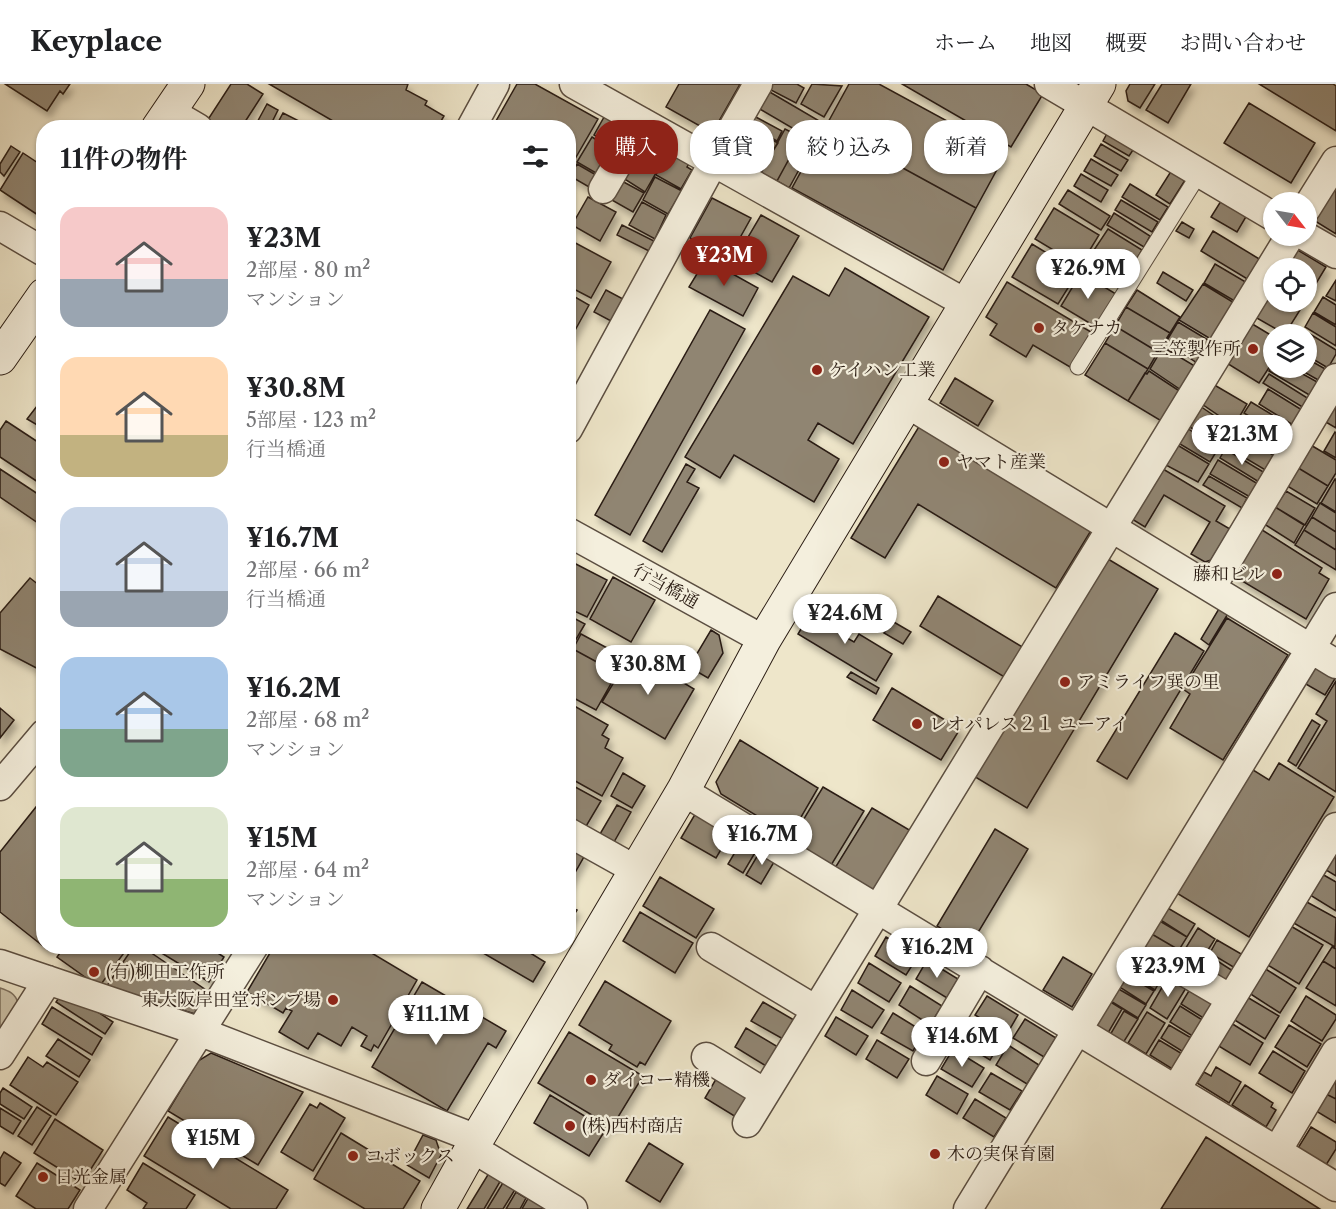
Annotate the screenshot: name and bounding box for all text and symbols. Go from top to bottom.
text: Keyplace [30,24,162,58]
text: ホーム [934,30,997,55]
text: 地図 [1030,30,1072,55]
text: 概要 [1105,30,1147,55]
text: お問い合わせ [1180,30,1306,55]
chip: 購入 [594,120,678,174]
chip: 賃貸 [690,120,774,174]
chip: 絞り込み [786,120,912,174]
chip: 新着 [924,120,1008,174]
icon: filters [519,140,552,173]
text: 11件の物件 [60,143,187,175]
north arrow [1263,192,1317,246]
map controls [1263,192,1317,378]
text: ¥23M [246,222,321,254]
icon: home [108,231,180,303]
pin: ¥23M [688,236,760,287]
text: ¥23M [695,243,753,267]
pin: ¥26.9M [1039,249,1137,300]
text: ¥26.9M [1050,256,1126,280]
text: 2部屋 · 80 m² [246,258,370,282]
button: locate [1263,258,1317,312]
text: マンション [246,287,345,311]
place label: タケナカ [1051,317,1122,339]
marker: タケナカ [1032,321,1046,335]
button: layers [1263,324,1317,378]
place label: 三笠製作所 [1151,338,1241,360]
marker: 三笠製作所 [1246,342,1260,356]
place label: ケイハン工業 [829,359,935,381]
marker: ケイハン工業 [810,363,824,377]
text: ¥30.8M [246,372,346,404]
icon: home [108,381,180,453]
text: 5部屋 · 123 m² [246,408,376,432]
pin: ¥21.3M [1193,415,1291,466]
text: ¥21.3M [1206,422,1278,446]
text: 行当橋通 [246,437,326,461]
place label: ヤマト産業 [956,451,1046,473]
marker: ヤマト産業 [937,455,951,469]
text: ¥16.7M [246,522,339,554]
icon: home [108,531,180,603]
text: 2部屋 · 66 m² [246,558,369,582]
street label: 行当橋通 [629,559,703,613]
place label: 藤和ビル [1193,563,1265,585]
marker: 藤和ビル [1270,567,1284,581]
text: 行当橋通 [246,587,326,611]
pin: ¥24.6M [796,594,894,645]
text: ¥24.6M [807,601,883,625]
pin: ¥30.8M [599,645,697,696]
text: ¥30.8M [610,652,686,676]
place label: アミライフ巽の里 [1077,671,1220,693]
text: ¥16.2M [246,672,341,704]
marker: アミライフ巽の里 [1058,675,1072,689]
icon: home [108,681,180,753]
text: 2部屋 · 68 m² [246,708,369,732]
place label: レオパレス２１ ユーアイ [929,713,1128,735]
marker: レオパレス２１ ユーアイ [910,717,924,731]
text: マンション [246,737,345,761]
pin: ¥16.7M [713,815,811,866]
text: ¥15M [246,822,317,854]
text: ¥16.7M [726,822,798,846]
icon: home [108,831,180,903]
text: 2部屋 · 64 m² [246,858,369,882]
text: マンション [246,887,345,911]
pin: ¥16.2M [888,928,986,979]
text: ¥16.2M [900,935,974,959]
pin: ¥23.9M [1119,947,1217,998]
text: ¥23.9M [1130,954,1206,978]
place label: (有)柳田工作所 [106,961,225,983]
marker: (有)柳田工作所 [87,965,101,979]
place label: 東大阪岸田堂ポンプ場 [141,989,321,1011]
marker: 東大阪岸田堂ポンプ場 [326,993,340,1007]
pin: ¥11.1M [387,995,485,1046]
text: ¥11.1M [402,1002,470,1026]
pin: ¥14.6M [913,1017,1011,1068]
text: ¥14.6M [925,1024,999,1048]
place label: ダイコー精機 [603,1069,710,1091]
marker: ダイコー精機 [584,1073,598,1087]
place label: (株)西村商店 [582,1115,683,1137]
pin: ¥15M [177,1119,249,1170]
marker: (株)西村商店 [563,1119,577,1133]
text: ¥15M [186,1126,240,1150]
place label: 木の実保育園 [947,1143,1055,1165]
place label: コボックス [365,1145,455,1167]
marker: 木の実保育園 [928,1147,942,1161]
marker: コボックス [346,1149,360,1163]
place label: 日光金属 [55,1166,127,1188]
marker: 日光金属 [36,1170,50,1184]

